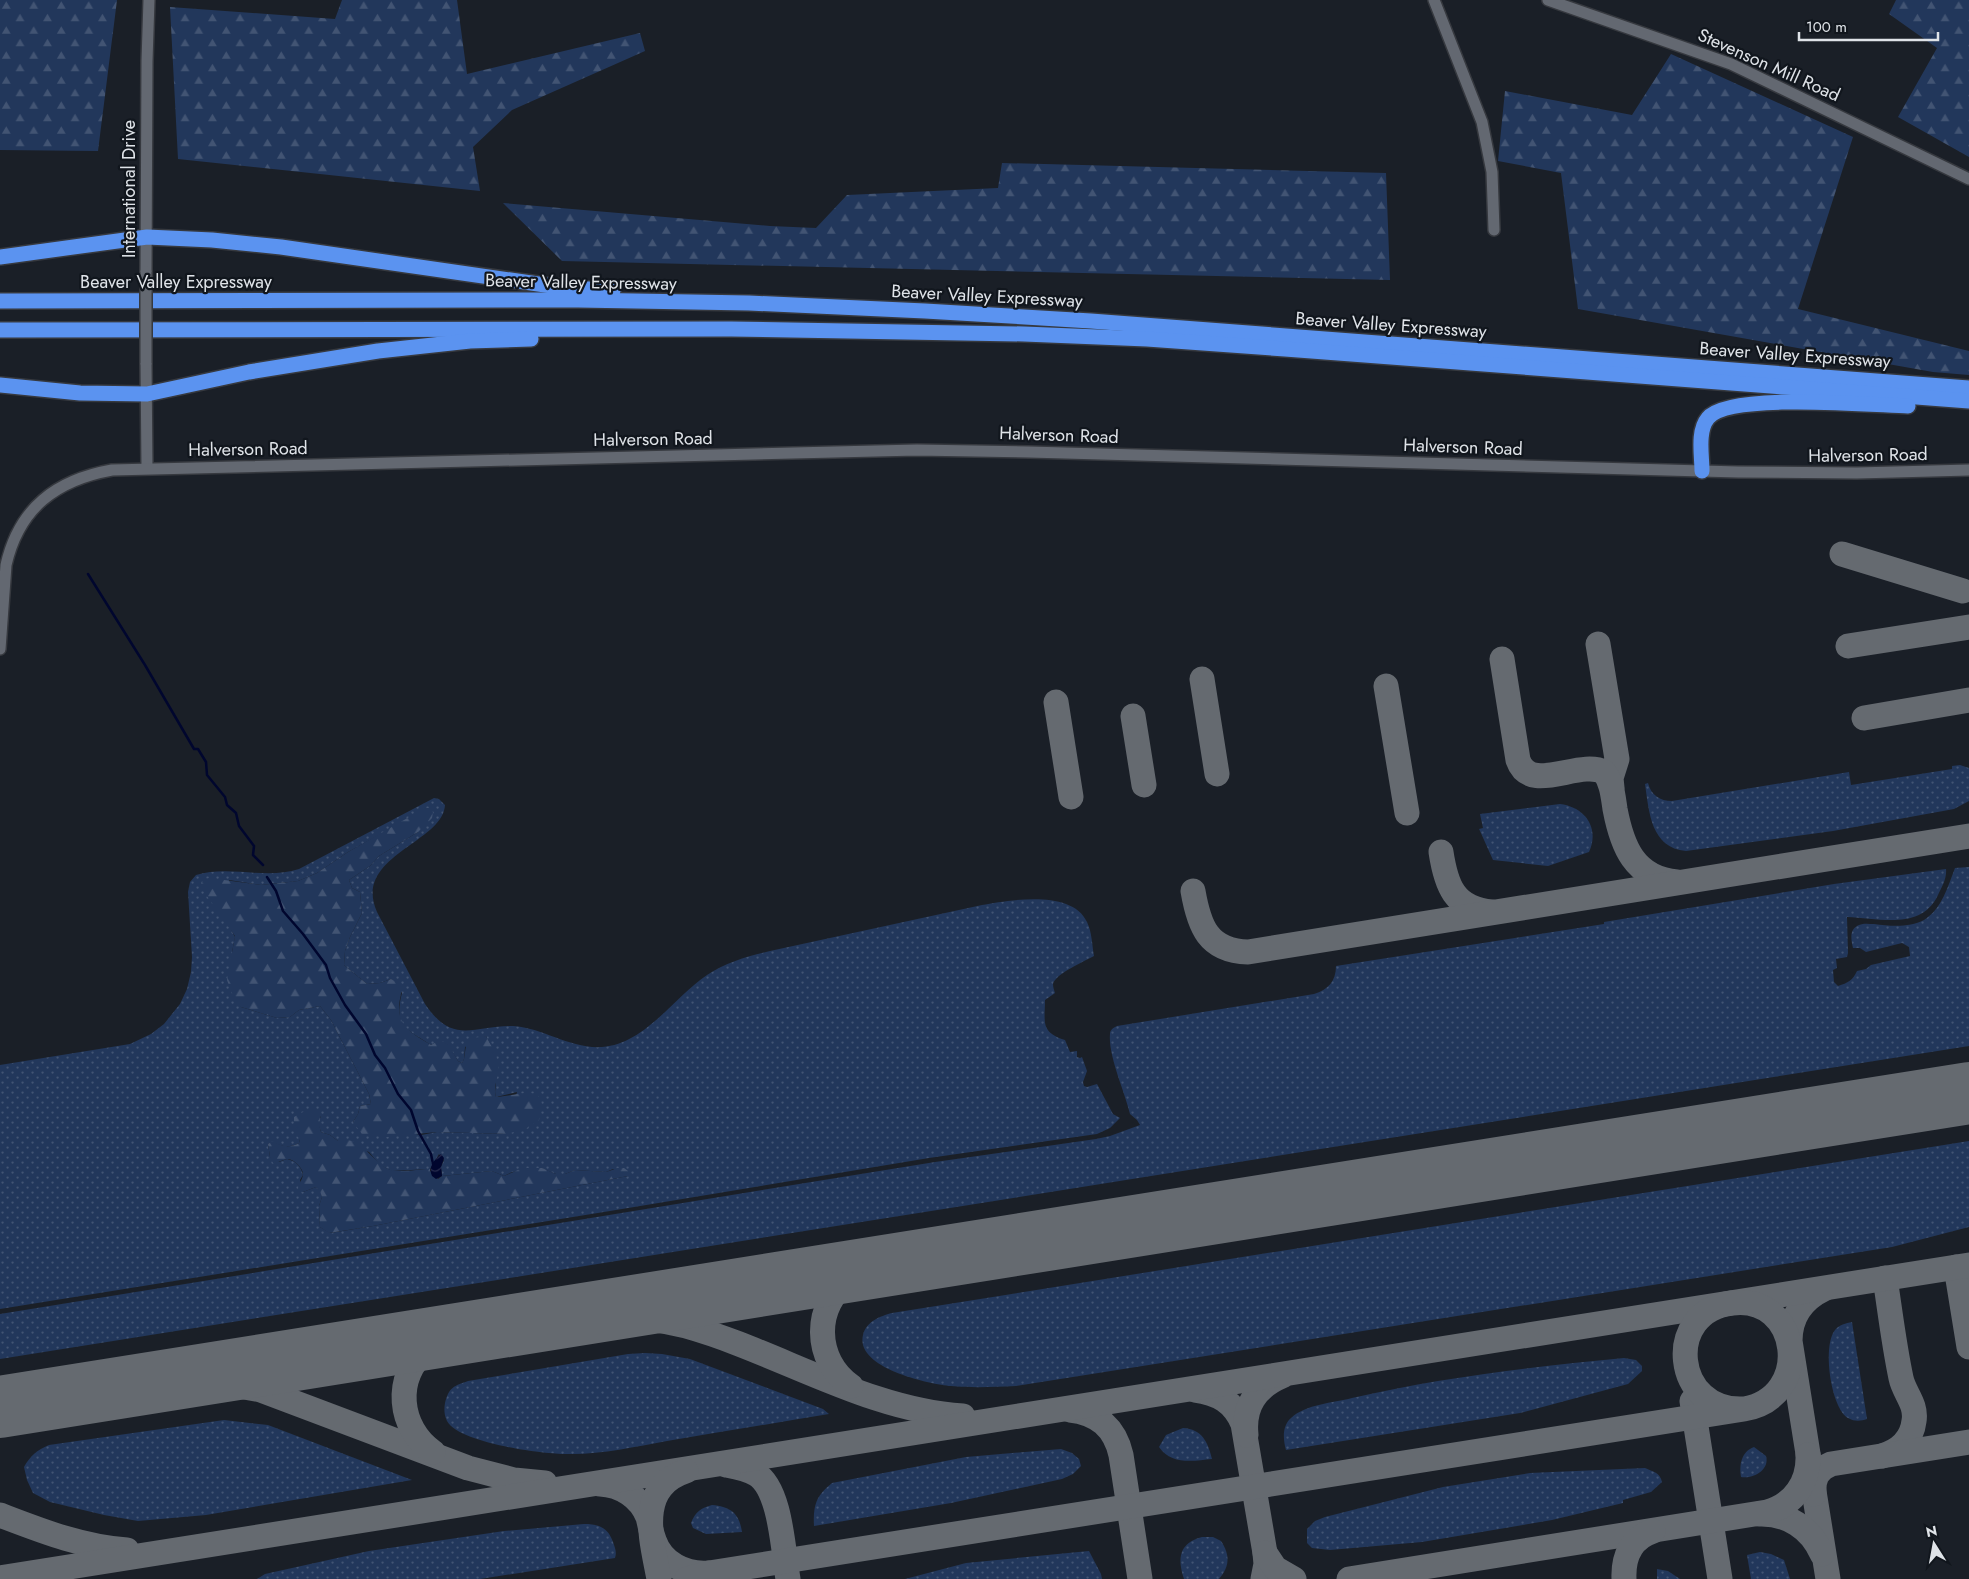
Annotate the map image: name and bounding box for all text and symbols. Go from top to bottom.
scale bar [1799,10,1938,42]
text: 100 m [1806,16,1847,38]
street label: Stevenson Mill Road [1694,22,1844,108]
street label: International Drive [116,120,142,258]
street label: Beaver Valley Expressway [485,267,677,297]
street label: Beaver Valley Expressway [80,269,272,295]
street label: Beaver Valley Expressway [891,278,1083,314]
street label: Beaver Valley Expressway [1294,305,1488,345]
street label: Beaver Valley Expressway [1698,335,1892,375]
street label: Halverson Road [999,420,1119,450]
street label: Halverson Road [593,425,713,453]
street label: Halverson Road [1403,432,1523,462]
street label: Halverson Road [188,435,308,463]
street label: Halverson Road [1808,441,1928,469]
north arrow [1909,1519,1959,1569]
text: N [1924,1520,1939,1542]

